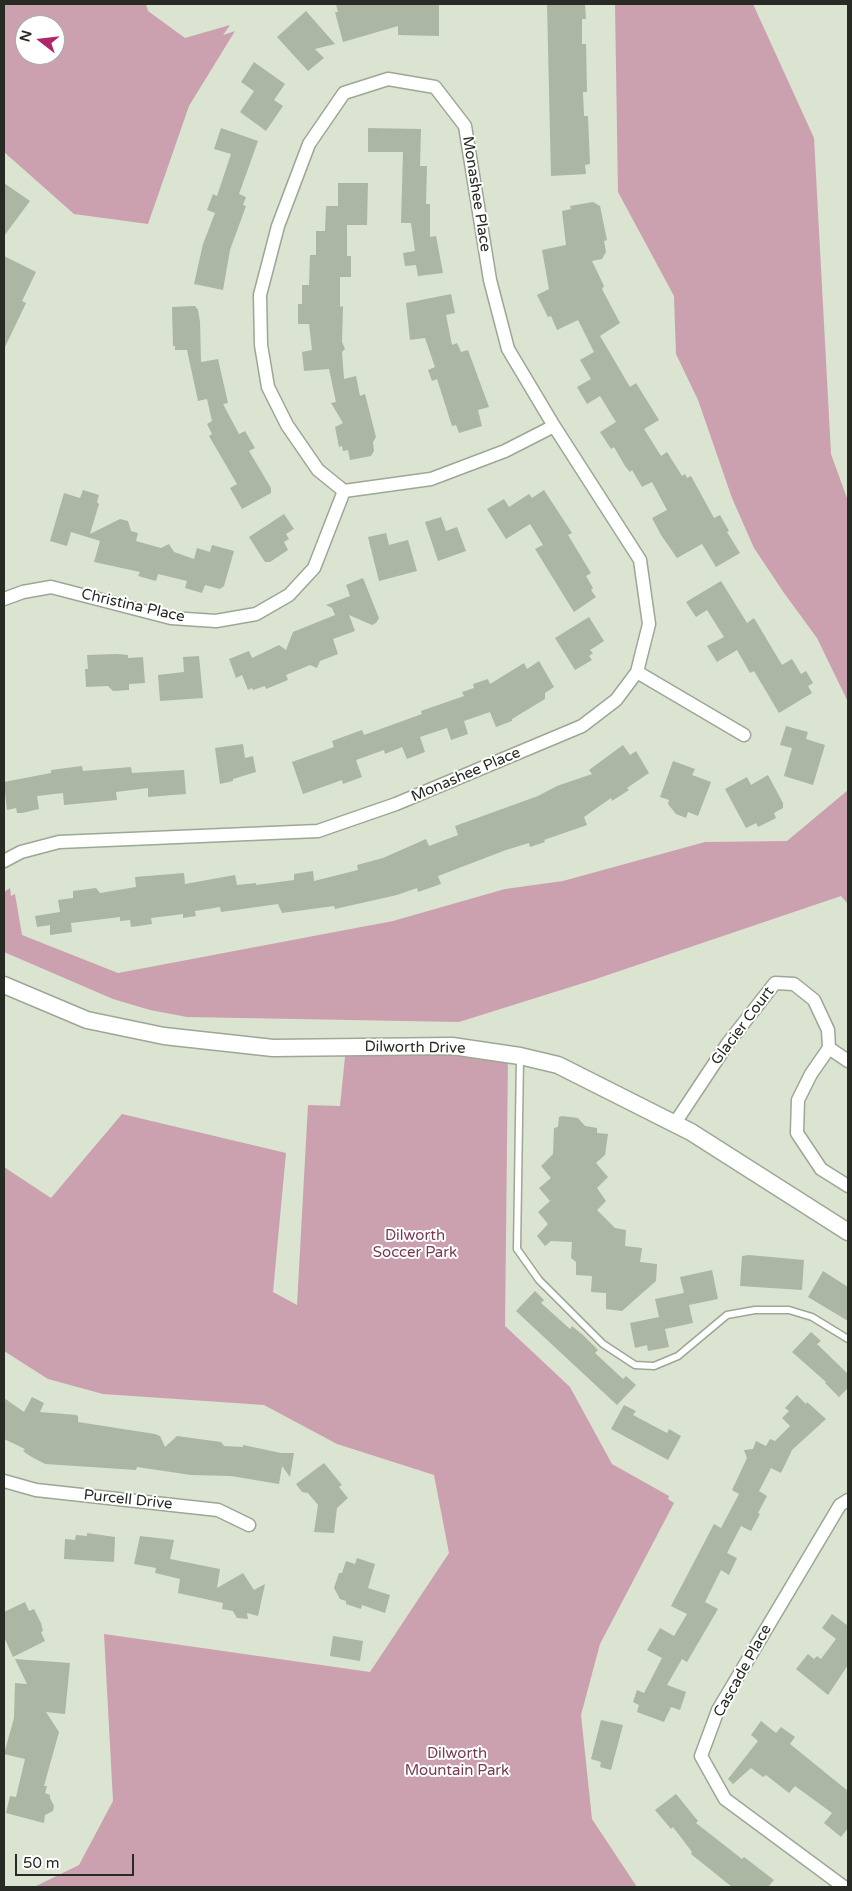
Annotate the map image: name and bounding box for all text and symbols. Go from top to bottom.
north arrow [15,15,65,65]
text: N [16,28,36,44]
street label: Monashee Place [458,135,494,253]
street label: Christina Place [79,585,187,627]
street label: Monashee Place [409,744,523,806]
street label: Glacier Court [708,983,778,1069]
street label: Dilworth Drive [364,1038,466,1058]
park label: Dilworth Soccer Park [373,1227,457,1262]
street label: Purcell Drive [83,1486,173,1514]
street label: Cascade Place [710,1622,776,1720]
park label: Dilworth Mountain Park [405,1745,509,1780]
scale bar [18,1844,136,1876]
text: 50 m [23,1854,60,1872]

